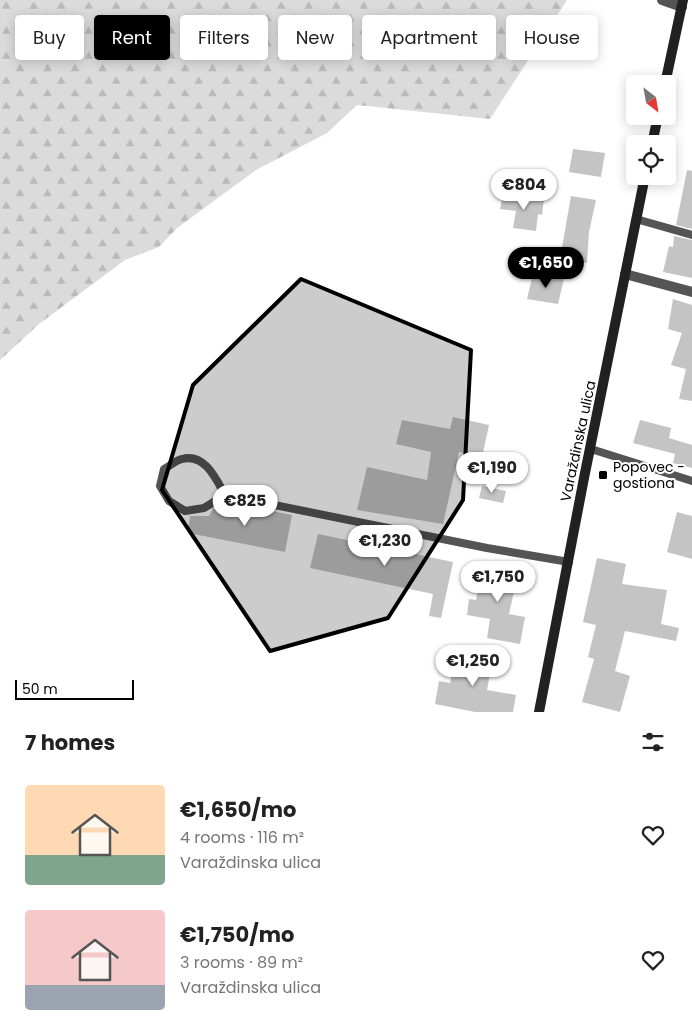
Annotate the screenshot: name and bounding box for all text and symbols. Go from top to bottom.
chip: Buy [15,15,84,60]
chip: Rent [94,15,170,60]
chip: Filters [180,15,268,60]
chip: New [278,15,352,60]
chip: Apartment [362,15,496,60]
chip: House [506,15,598,60]
north arrow [626,75,676,125]
map controls [626,75,676,185]
button: locate [626,135,676,185]
pin: €804 [494,168,554,211]
text: €804 [502,173,546,196]
pin: €1,650 [505,246,587,289]
text: €1,650 [519,251,573,274]
street label: Varaždinska ulica [555,379,601,503]
pin: €1,190 [451,452,533,494]
text: €1,190 [467,456,517,479]
place label: Popovec - gostiona [613,457,685,493]
marker: Popovec - gostiona [597,469,609,481]
pin: €825 [215,484,275,527]
text: €825 [224,489,266,512]
pin: €1,230 [344,524,426,567]
text: €1,230 [359,529,411,552]
pin: €1,750 [457,560,539,603]
text: €1,750 [472,565,524,588]
pin: €1,250 [432,644,514,687]
text: €1,250 [446,649,500,672]
scale bar [15,677,134,700]
text: 50 m [22,679,58,699]
text: 7 homes [25,728,115,757]
icon: filters [639,728,667,756]
text: €1,650/mo [180,795,297,824]
icon: home [65,805,125,865]
icon: heart [639,821,667,849]
text: 4 rooms · 116 m² [180,826,304,849]
text: Varaždinska ulica [180,851,321,874]
text: €1,750/mo [180,920,294,949]
icon: home [65,930,125,990]
icon: heart [639,946,667,974]
text: 3 rooms · 89 m² [180,951,303,974]
text: Varaždinska ulica [180,976,321,999]

